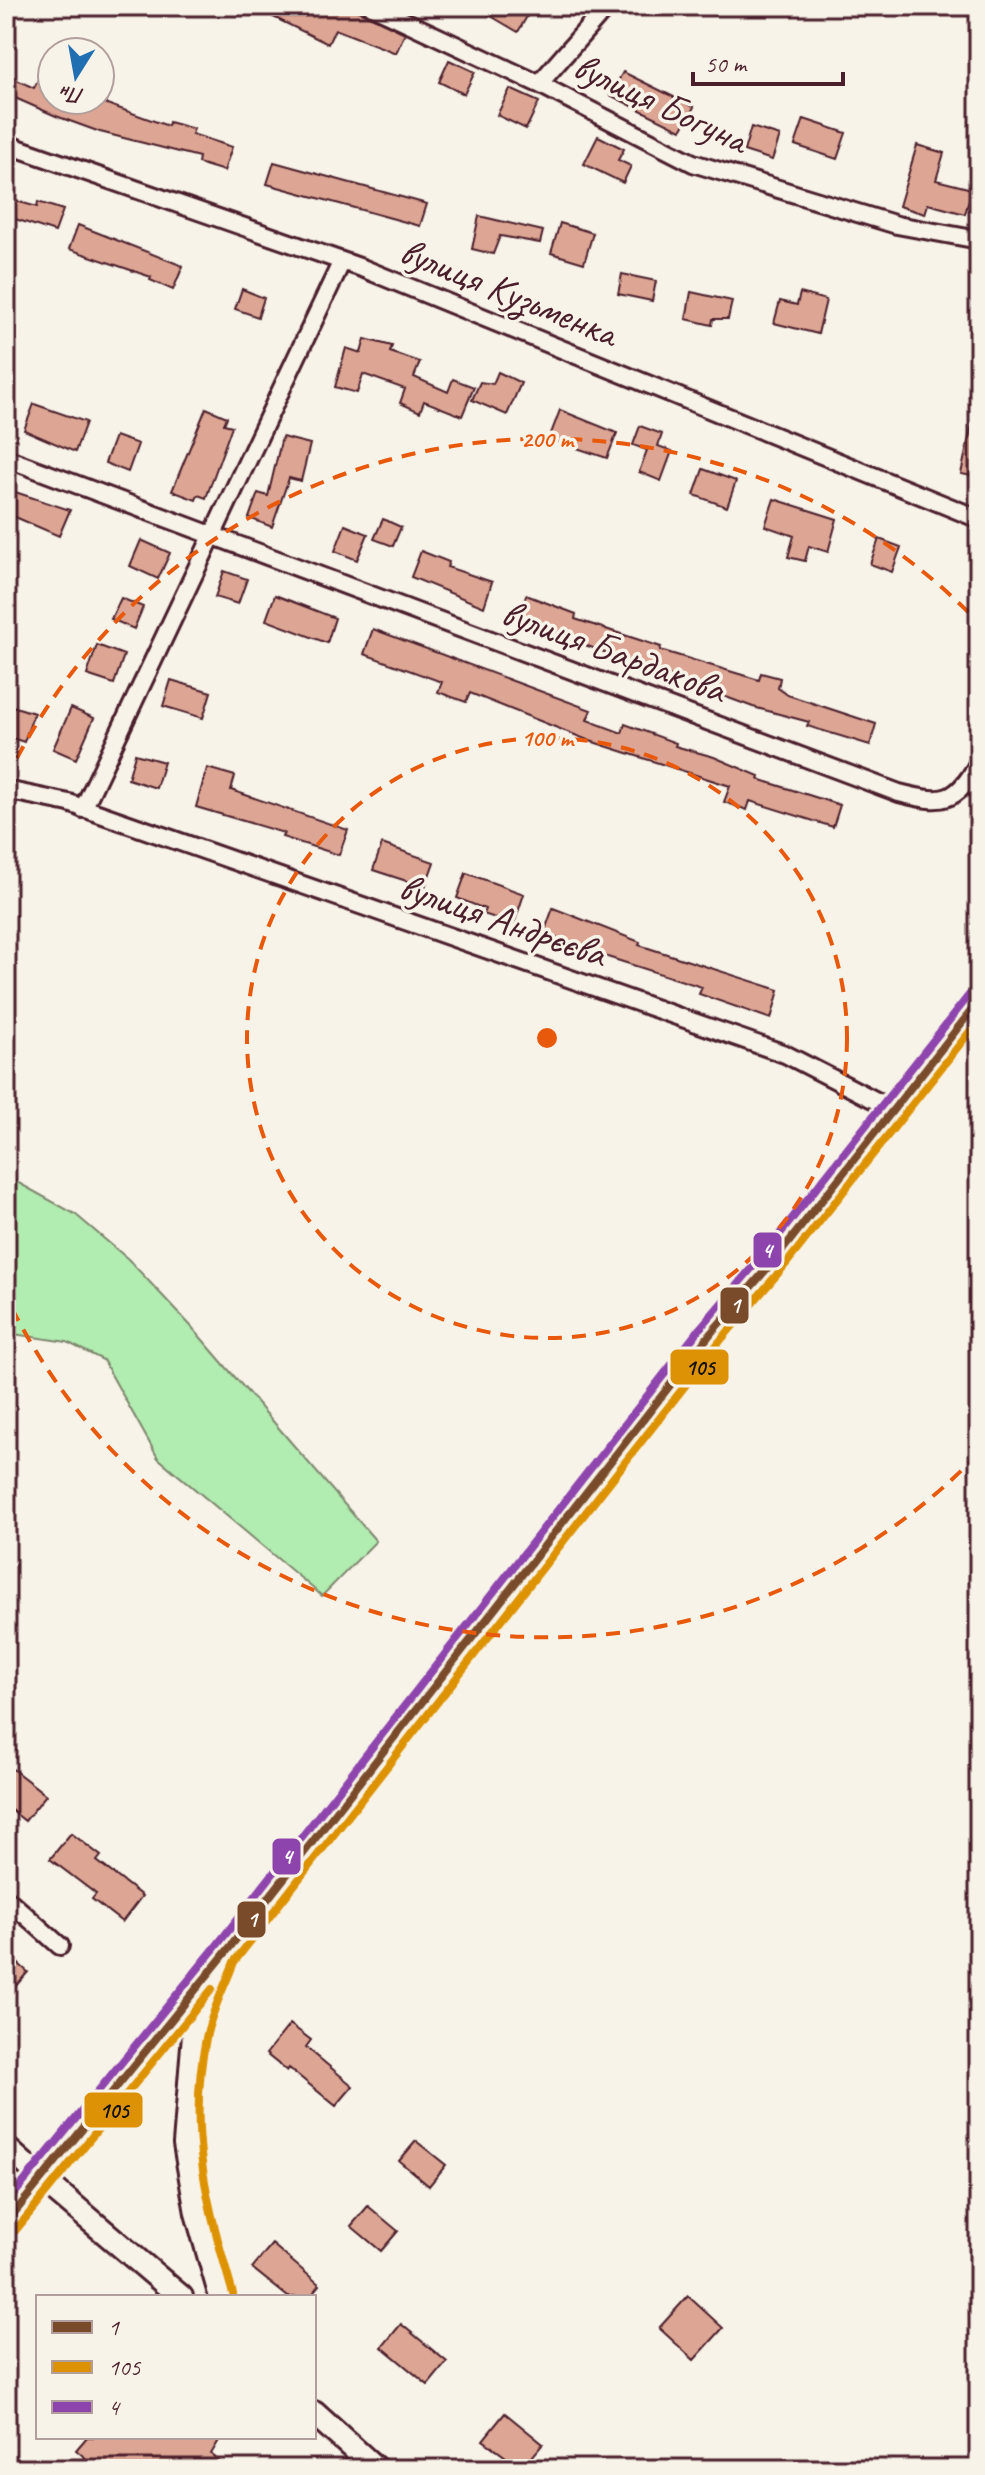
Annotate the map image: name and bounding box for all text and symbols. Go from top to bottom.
north arrow [36,36,116,116]
scale bar [693,36,843,86]
street label: вулиця Богуна [566,41,759,166]
text: 50 m [705,49,748,79]
text: Пн [57,78,86,111]
street label: вулиця Кузьменка [393,226,628,359]
text: 200 m [521,424,575,454]
street label: вулиця Бардакова [495,587,735,715]
text: 100 m [521,723,575,753]
street label: вулиця Андрєєва [393,861,615,979]
centre of rings [533,1024,561,1052]
line badge: 4 [752,1231,783,1269]
text: 4 [762,1237,775,1265]
line badge: 1 [719,1286,750,1325]
text: 1 [730,1292,742,1320]
line badge: 105 [669,1348,730,1386]
text: 105 [685,1354,717,1382]
line badge: 4 [271,1837,302,1876]
text: 4 [282,1843,295,1871]
line badge: 1 [236,1900,267,1939]
text: 1 [247,1906,259,1934]
line badge: 105 [83,2091,144,2129]
text: 105 [99,2097,131,2125]
legend [36,2295,316,2439]
text: 1 [108,2312,120,2342]
text: 105 [108,2352,142,2382]
text: 4 [108,2392,121,2422]

